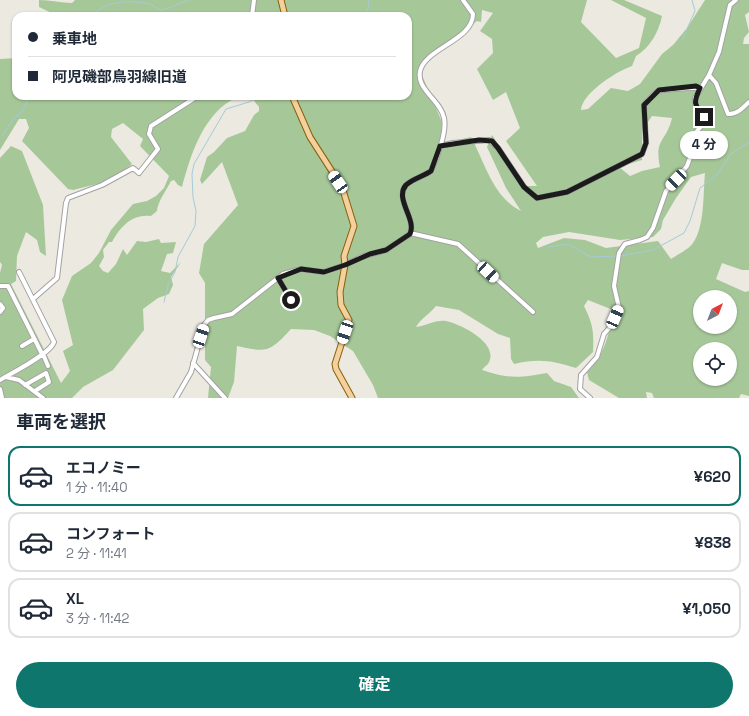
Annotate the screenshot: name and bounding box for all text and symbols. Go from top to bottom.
text: 乗車地 [52,29,97,48]
text: 阿児磯部鳥羽線旧道 [52,67,187,86]
route end [695,108,713,126]
callout: 4 分 [680,131,728,159]
text: 4 分 [692,136,716,153]
car [663,167,689,193]
car [326,169,350,195]
car [475,259,501,285]
north arrow [693,290,737,334]
map controls [693,290,737,386]
route start [282,291,300,309]
car [605,304,625,330]
car [336,319,354,345]
car [192,323,210,349]
button: locate [693,342,737,386]
text: 車両を選択 [16,410,106,433]
icon: car [18,458,54,494]
text: エコノミー [66,458,141,477]
text: ¥620 [694,467,731,486]
text: 1 分 · 11:40 [66,479,128,496]
icon: car [18,524,54,560]
text: コンフォート [66,524,156,543]
text: ¥838 [695,533,731,552]
text: 2 分 · 11:41 [66,545,127,562]
text: XL [66,589,84,608]
icon: car [18,590,54,626]
text: ¥1,050 [682,599,731,618]
text: 3 分 · 11:42 [66,610,129,627]
button: 確定 [16,662,733,708]

